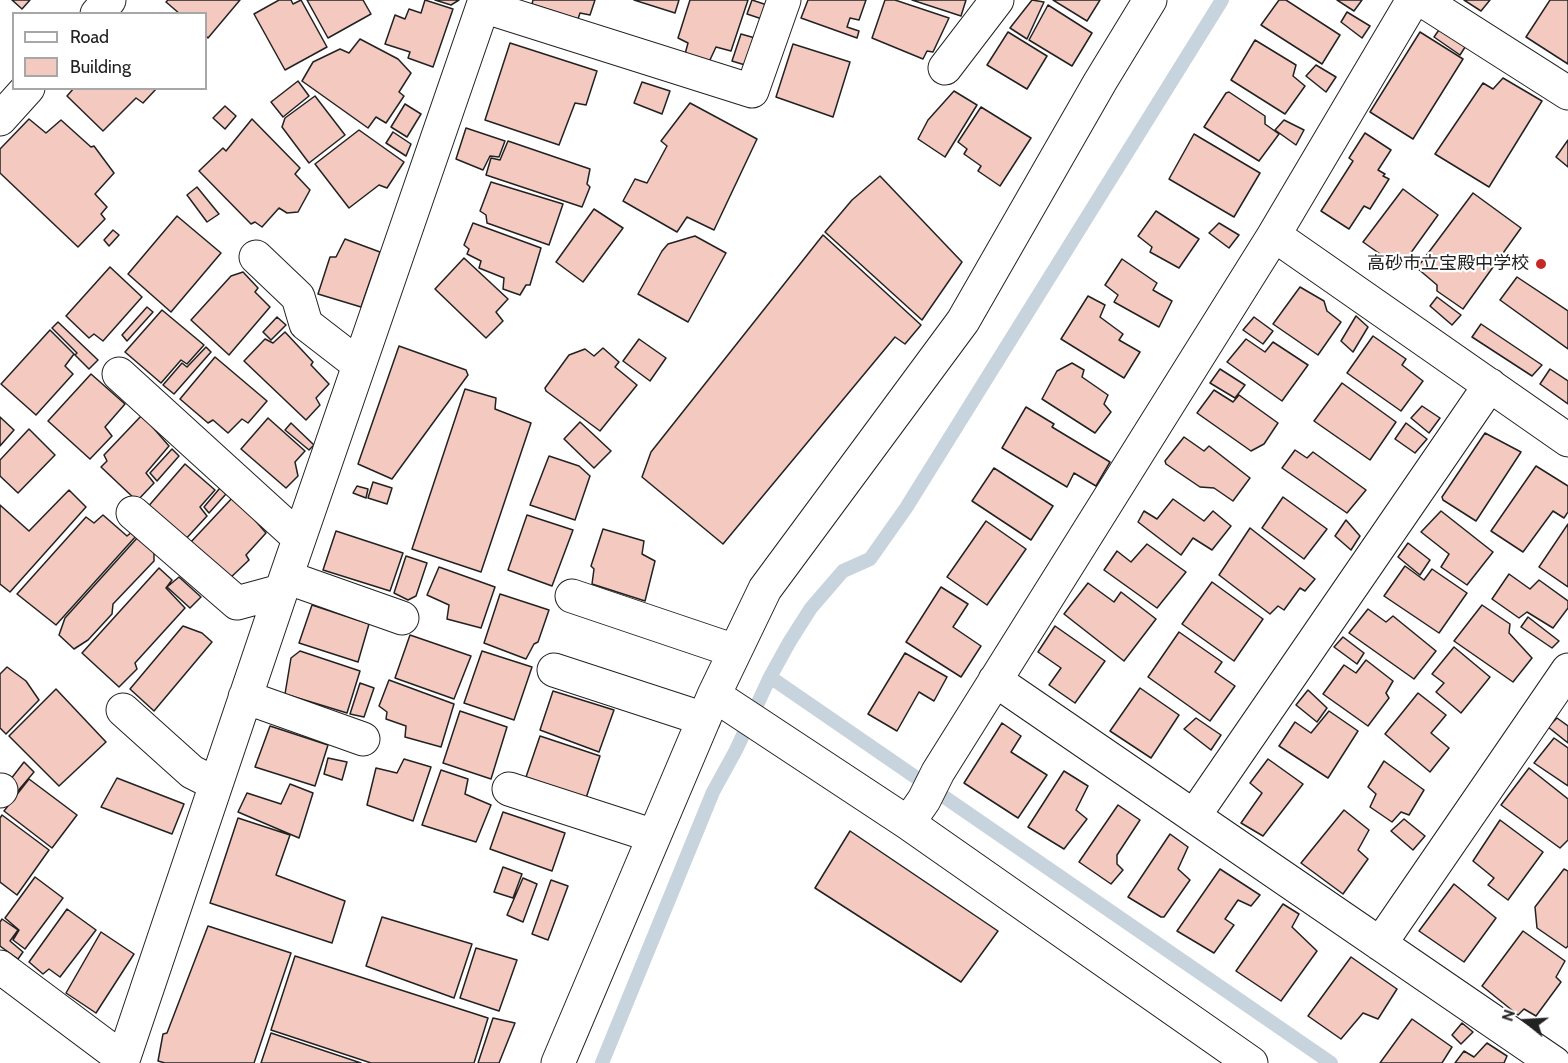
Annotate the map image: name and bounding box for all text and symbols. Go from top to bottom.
legend [12,12,207,90]
text: Road [70,26,109,48]
text: Building [70,56,131,78]
place label: 高砂市立宝殿中学校 [1367,253,1529,275]
marker: 高砂市立宝殿中学校 [1534,257,1548,271]
north arrow [1496,991,1556,1051]
text: N [1498,1007,1519,1024]

